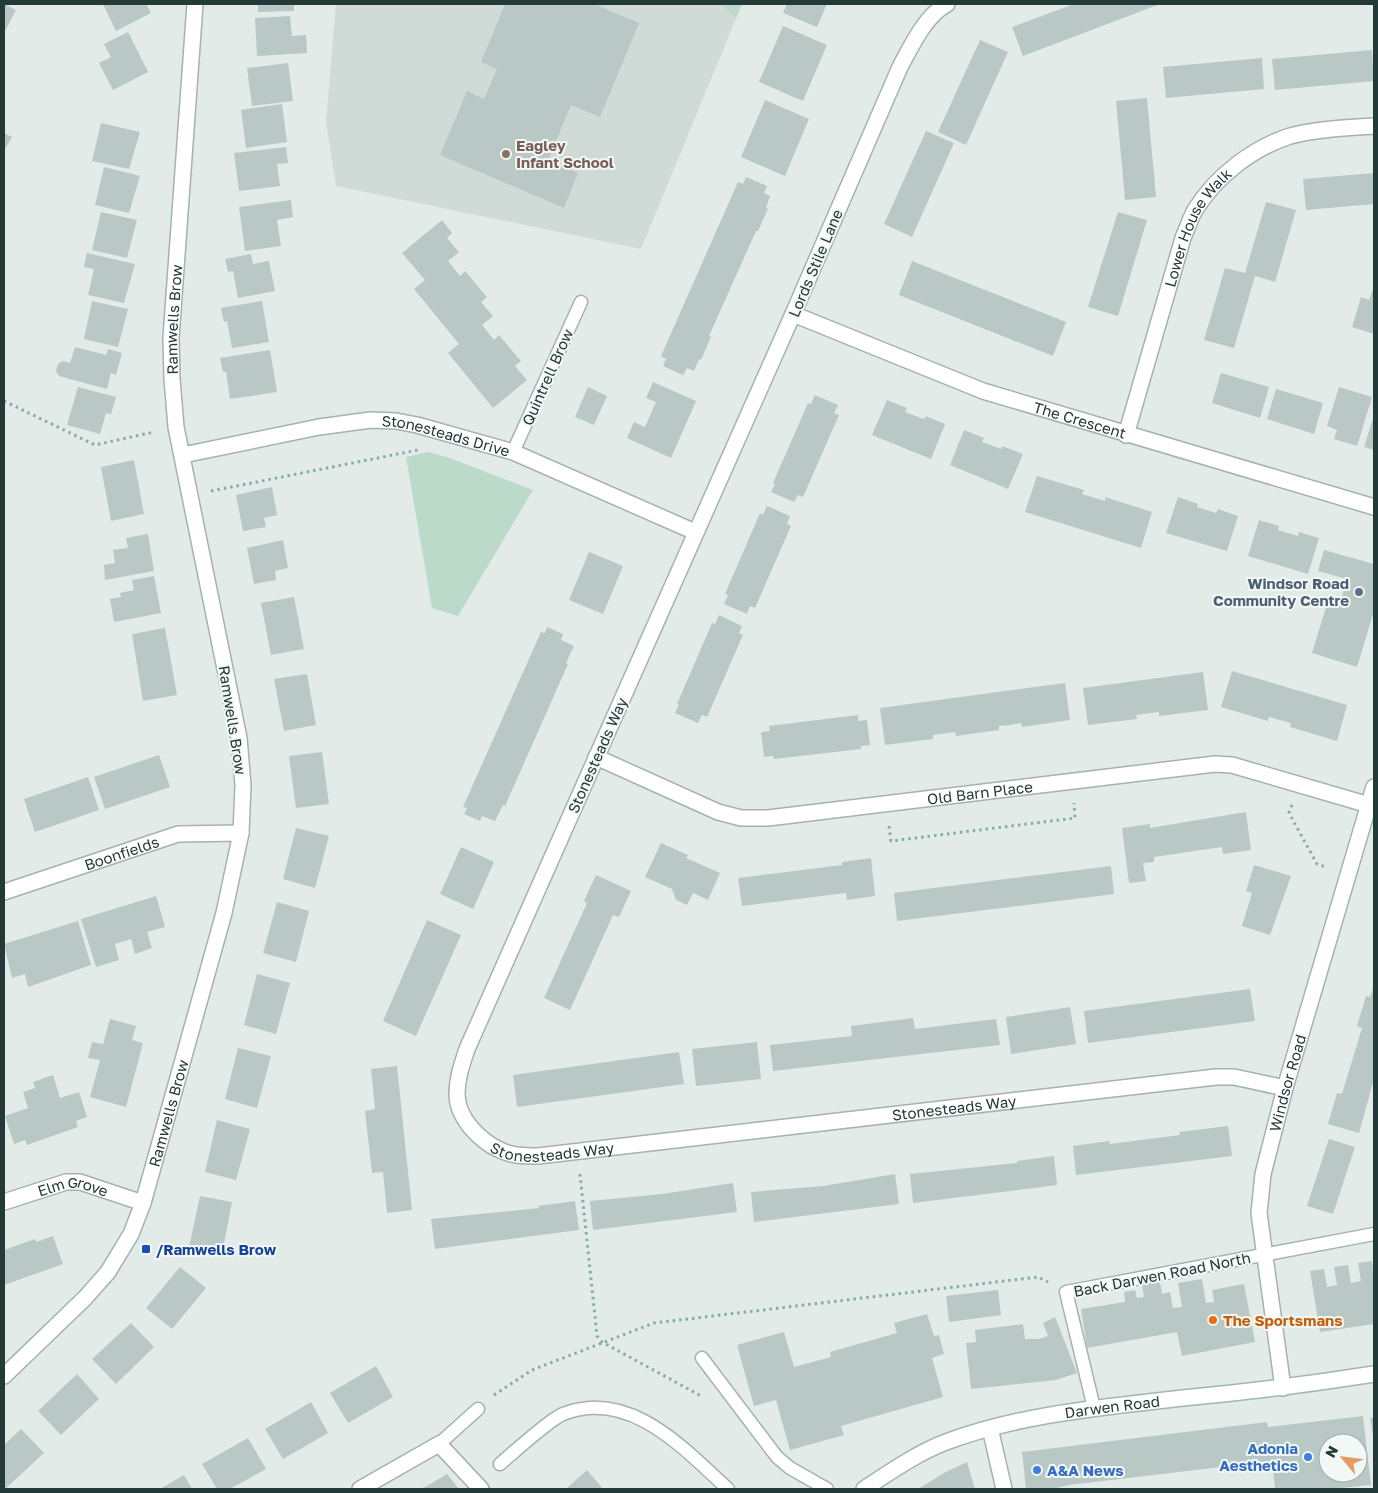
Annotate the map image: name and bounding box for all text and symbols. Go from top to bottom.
place label: Eagley Infant School [516,136,614,171]
marker: Eagley Infant School [500,148,512,160]
street label: Lower House Walk [1160,164,1235,289]
street label: Lords Stile Lane [784,206,846,320]
street label: Ramwells Brow [162,264,185,375]
street label: Quintrell Brow [518,326,576,428]
street label: The Crescent [1031,398,1128,442]
street label: Stonesteads Drive [382,411,512,460]
place label: Windsor Road Community Centre [1213,574,1349,609]
marker: Windsor Road Community Centre [1353,586,1365,598]
street label: Ramwells Brow [215,664,251,776]
street label: Stonesteads Way [563,694,631,816]
street label: Old Barn Place [926,777,1034,808]
street label: Boonfields [82,832,161,874]
street label: Windsor Road [1265,1032,1309,1134]
street label: Ramwells Brow [145,1058,192,1169]
street label: Stonesteads Way [891,1091,1018,1124]
street label: Stonesteads Way [487,1138,615,1165]
street label: Elm Grove [35,1173,111,1200]
place label: /Ramwells Brow [156,1240,277,1258]
marker: /Ramwells Brow [140,1243,152,1255]
street label: Back Darwen Road North [1072,1248,1252,1300]
place label: The Sportsmans [1223,1311,1343,1329]
marker: The Sportsmans [1207,1314,1219,1326]
street label: Darwen Road [1063,1392,1161,1421]
north arrow [1318,1433,1368,1483]
place label: Adonia Aesthetics [1219,1439,1298,1474]
text: N [1321,1443,1341,1460]
marker: Adonia Aesthetics [1302,1451,1314,1463]
place label: A&A News [1047,1461,1124,1479]
marker: A&A News [1031,1464,1043,1476]

